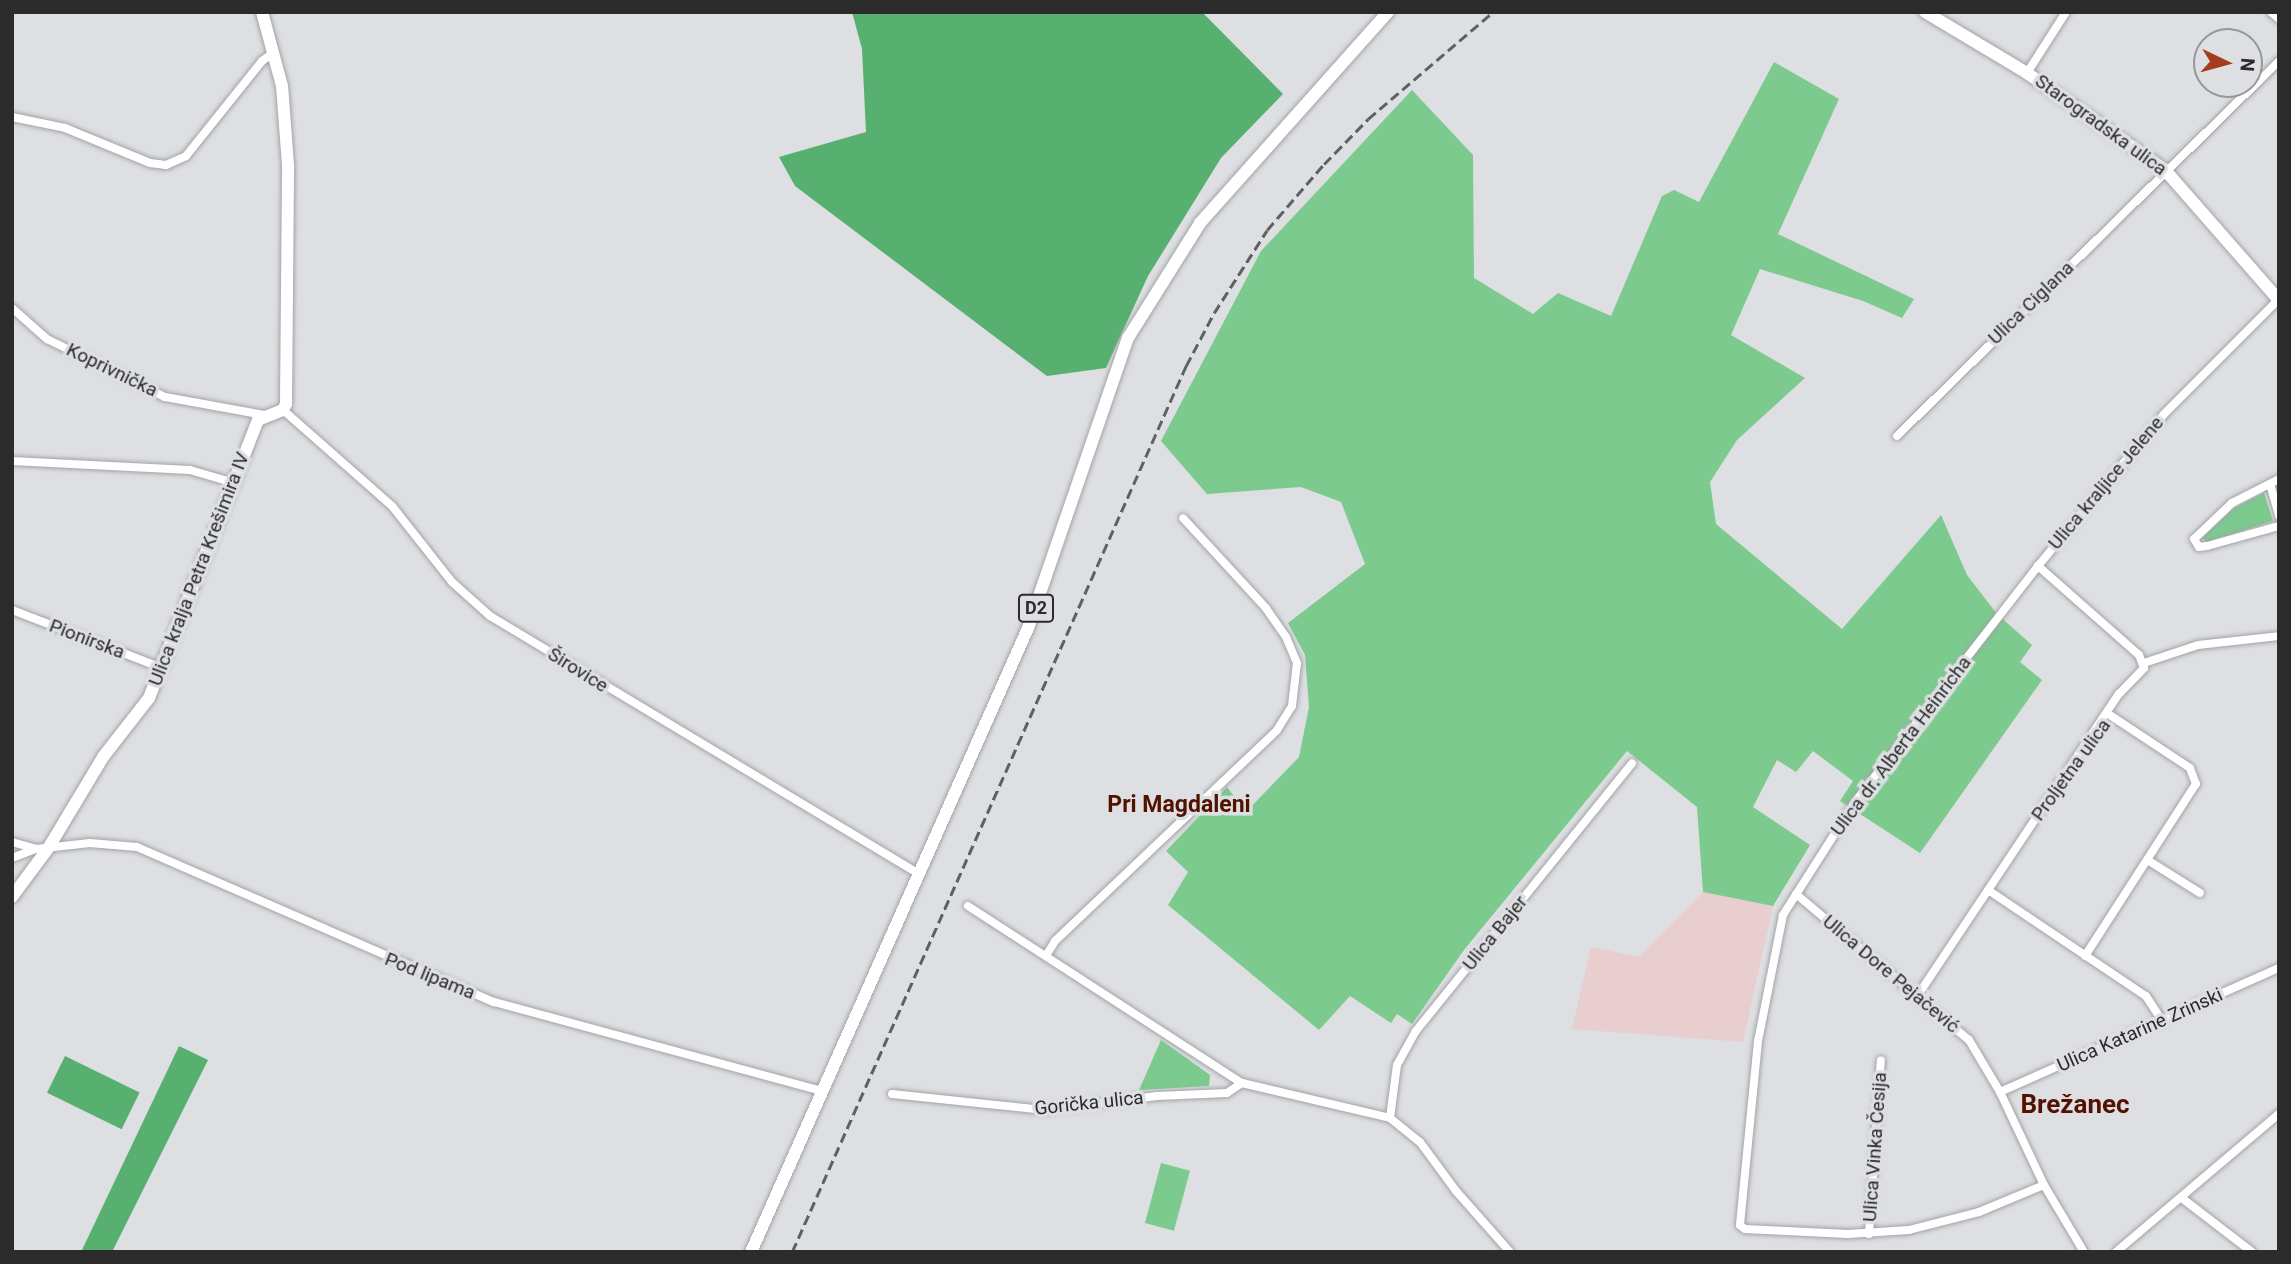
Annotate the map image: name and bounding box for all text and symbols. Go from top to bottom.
north arrow [2193,28,2263,98]
text: N [2235,57,2259,72]
street label: Starogradska ulica [2031,70,2171,180]
street label: Ulica Ciglana [1984,257,2078,349]
street label: Koprivnička [63,338,161,402]
street label: Ulica kraljice Jelene [2044,412,2168,554]
street label: Ulica kralja Petra Krešimira IV [144,449,254,689]
road number: D2 [1017,594,1055,622]
street label: Pionirska [46,614,128,664]
street label: Širovice [544,643,612,697]
street label: Ulica dr. Alberta Heinricha [1826,652,1976,840]
street label: Proljetna ulica [2026,715,2116,825]
district label: Pri Magdaleni [1107,791,1251,819]
street label: Ulica Bajer [1458,891,1532,975]
street label: Ulica Dore Pejačević [1818,910,1964,1038]
street label: Pod lipama [382,948,478,1004]
street label: Ulica Katarine Zrinski [2054,983,2226,1077]
street label: Ulica Vinka Česija [1858,1071,1892,1223]
street label: Gorička ulica [1033,1086,1145,1120]
district label: Brežanec [2020,1089,2130,1121]

